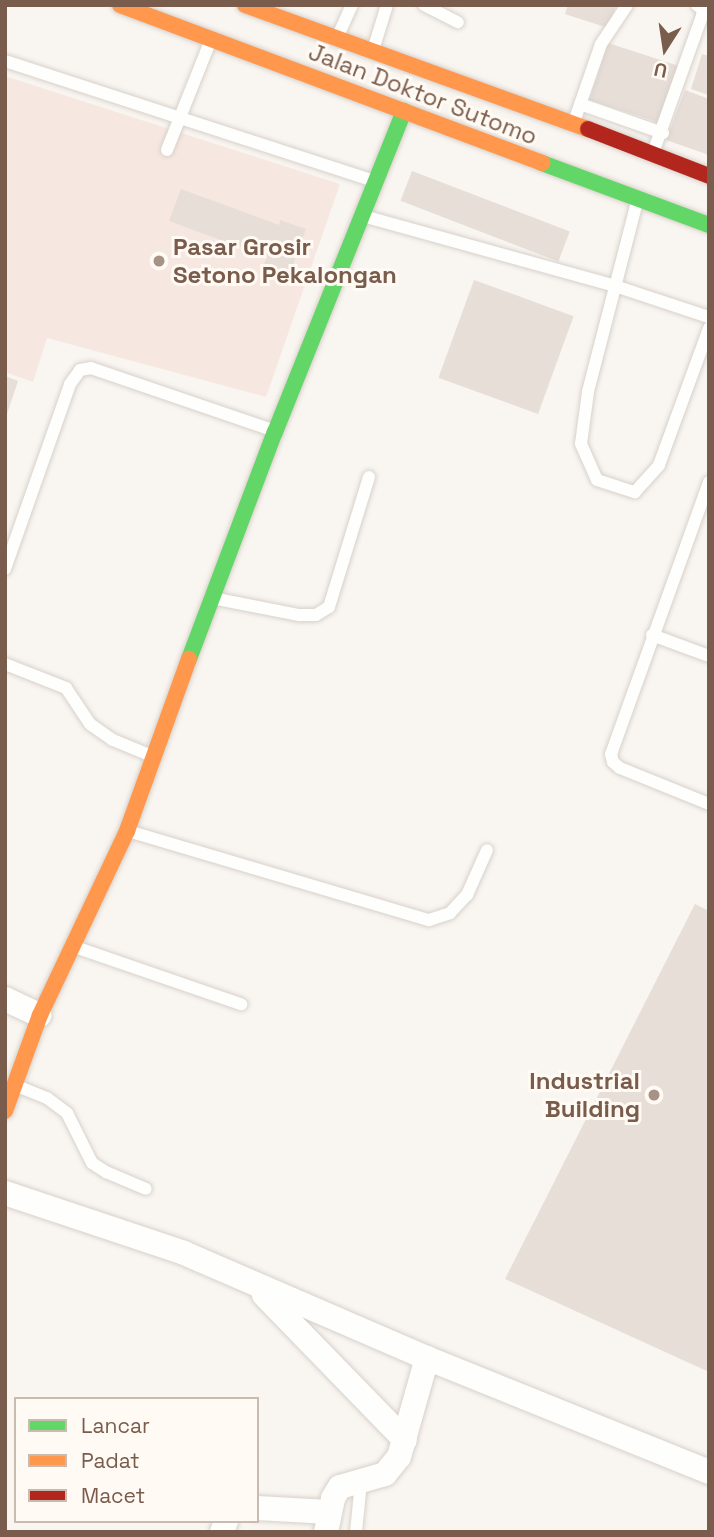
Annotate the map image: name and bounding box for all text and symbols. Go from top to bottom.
north arrow [630,14,700,84]
street label: Jalan Doktor Sutomo [305,37,541,151]
text: U [652,56,669,84]
place label: Pasar Grosir Setono Pekalongan [173,233,397,289]
marker: Pasar Grosir Setono Pekalongan [151,253,167,269]
place label: Industrial Building [529,1067,640,1123]
marker: Industrial Building [646,1087,662,1103]
legend [14,1397,259,1523]
text: Lancar [81,1412,150,1439]
text: Padat [81,1447,140,1474]
text: Macet [81,1482,145,1509]

